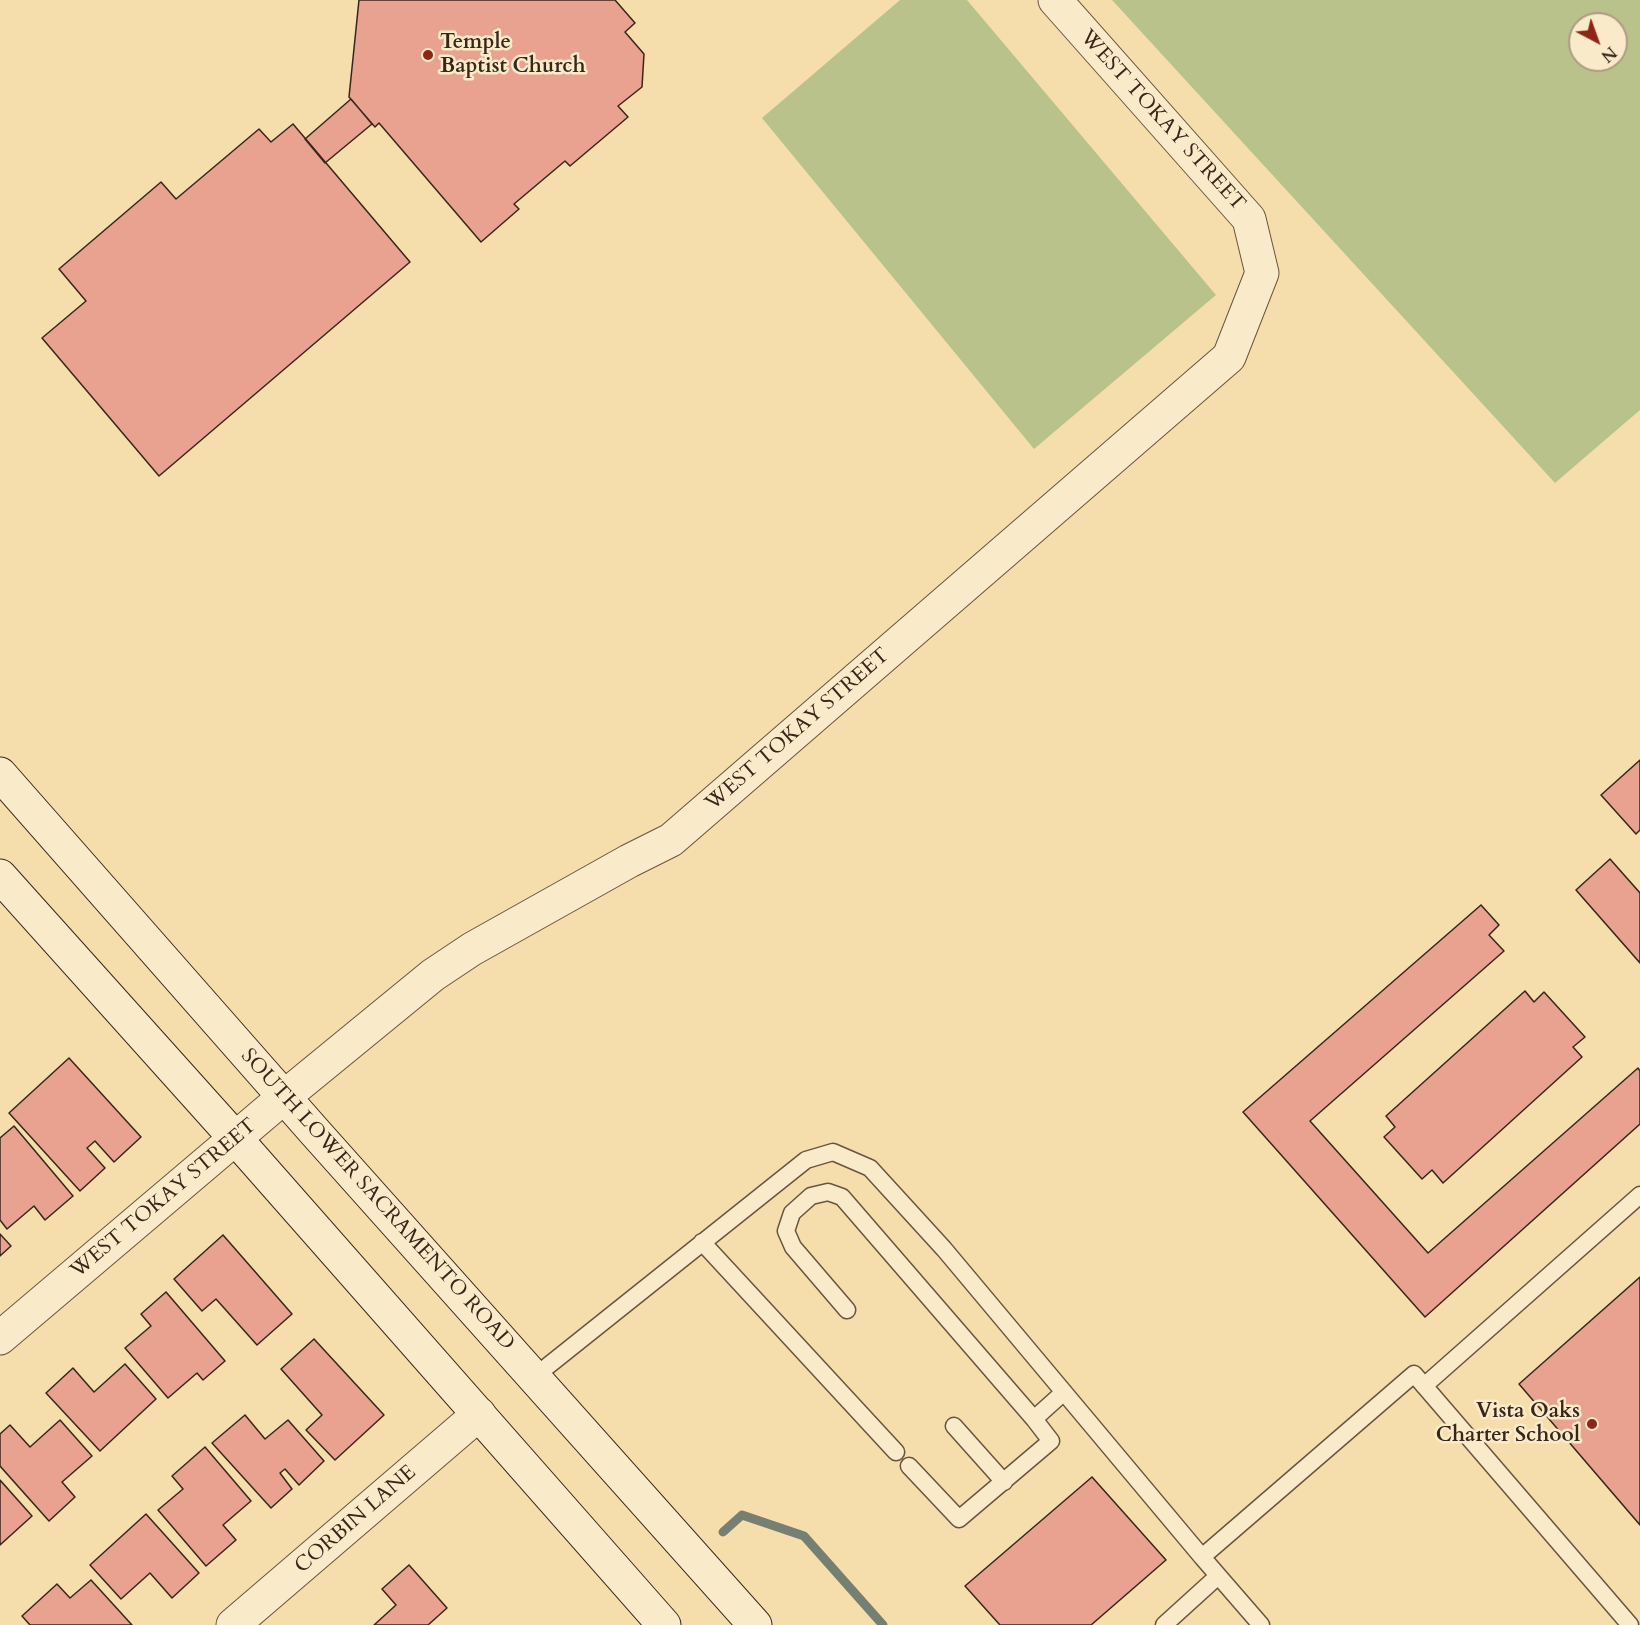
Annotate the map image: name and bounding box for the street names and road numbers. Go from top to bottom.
street label: WEST TOKAY STREET [1074,25,1250,217]
street label: WEST TOKAY STREET [701,643,895,817]
street label: SOUTH LOWER SACRAMENTO ROAD [235,1044,519,1356]
street label: WEST TOKAY STREET [66,1114,262,1284]
street label: CORBIN LANE [290,1461,422,1579]

